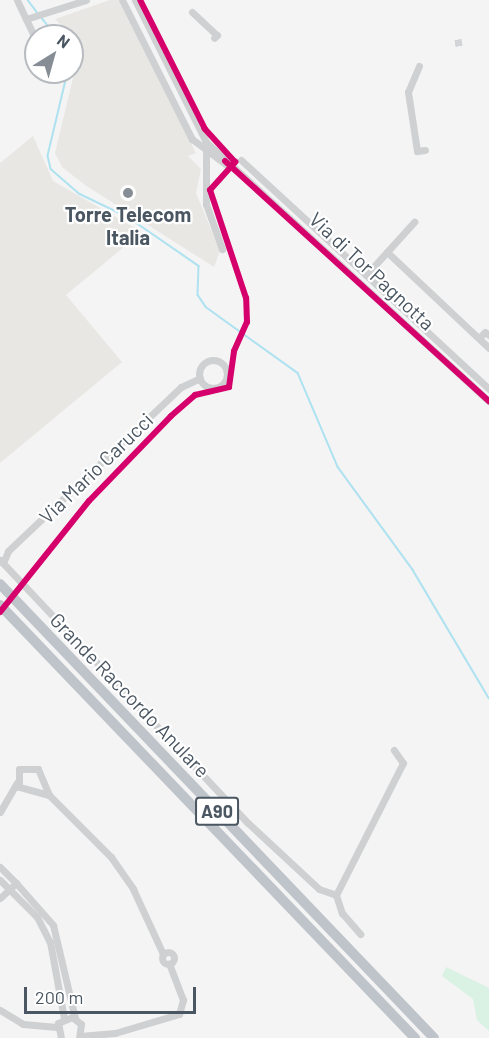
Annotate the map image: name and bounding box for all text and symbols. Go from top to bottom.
north arrow [24,24,84,84]
text: N [54,30,74,52]
marker: Torre Telecom Italia [121,186,135,200]
place label: Torre Telecom Italia [65,202,191,249]
street label: Via di Tor Pagnotta [305,207,439,335]
street label: Via Mario Carucci [34,408,158,528]
street label: Grande Raccordo Anulare [45,608,215,782]
road number: A90 [194,796,240,826]
scale bar [27,975,200,1013]
text: 200 m [35,986,83,1008]

